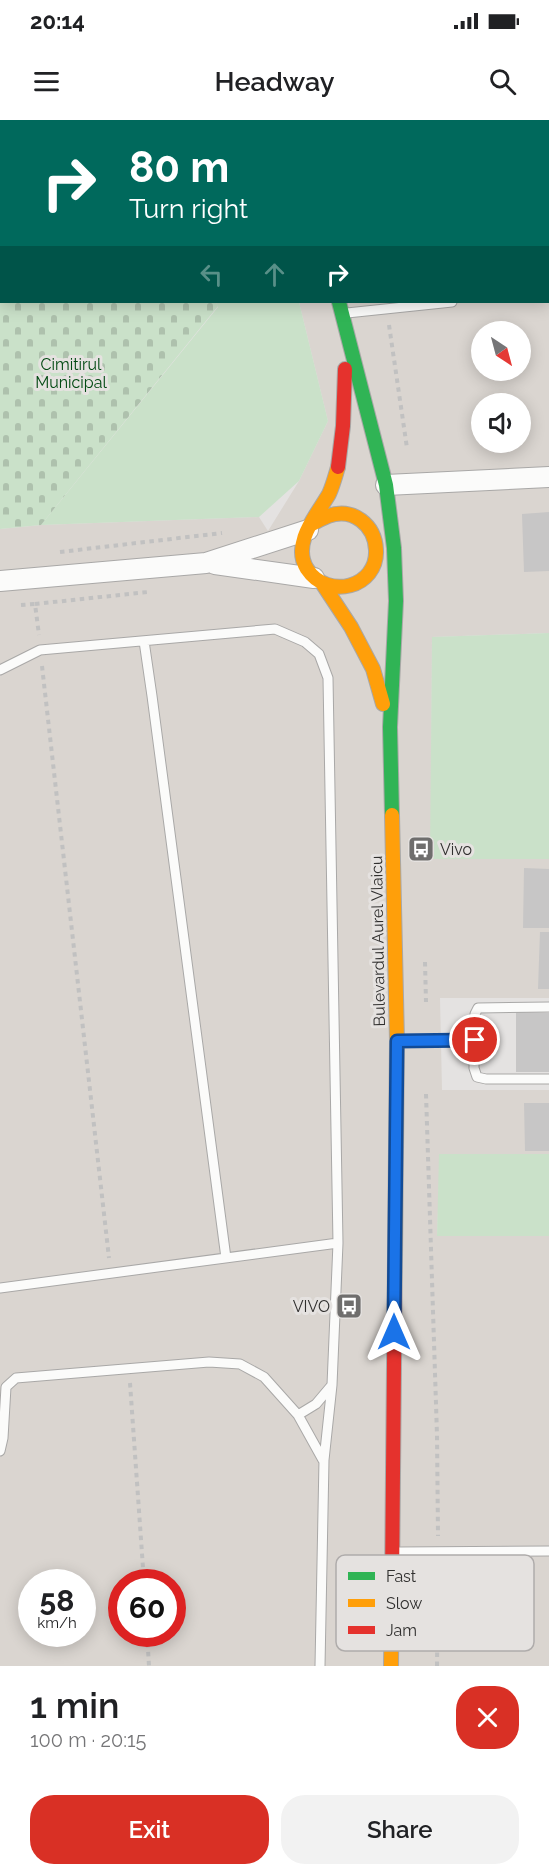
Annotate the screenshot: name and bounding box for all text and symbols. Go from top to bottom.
text: 20:14 [30,8,85,34]
icon: menu [30,65,63,98]
icon: search [486,65,519,98]
text: Headway [215,66,334,97]
text: 80 m [129,143,229,192]
icon: right [30,144,108,222]
text: Turn right [129,193,248,224]
icon: left [195,258,228,291]
icon: ahead [258,258,291,291]
icon: right [321,258,354,291]
north arrow [471,321,531,381]
map controls [471,321,531,453]
park label: Cimitirul Municipal [35,355,107,392]
button: sound [471,393,531,453]
bus stop icon: Vivo [406,834,436,864]
place label: Vivo [440,840,472,859]
street label: Bulevardul Aurel Vlaicu [367,855,389,1027]
pin [449,1014,500,1065]
icon: arrive [458,1023,491,1056]
bus stop icon: VIVO [334,1291,364,1321]
place label: VIVO [293,1297,330,1316]
position arrow [362,1300,426,1364]
legend [336,1555,534,1651]
text: Fast [386,1567,417,1586]
speed limit sign: 60 [108,1569,186,1647]
text: 58 [40,1583,74,1618]
text: Slow [386,1594,422,1613]
text: km/h [37,1614,77,1632]
text: Jam [386,1621,417,1640]
text: 1 min [30,1684,119,1726]
button: close [456,1686,519,1749]
text: 100 m · 20:15 [30,1728,146,1752]
button: Exit [30,1795,269,1864]
button: Share [281,1795,519,1864]

